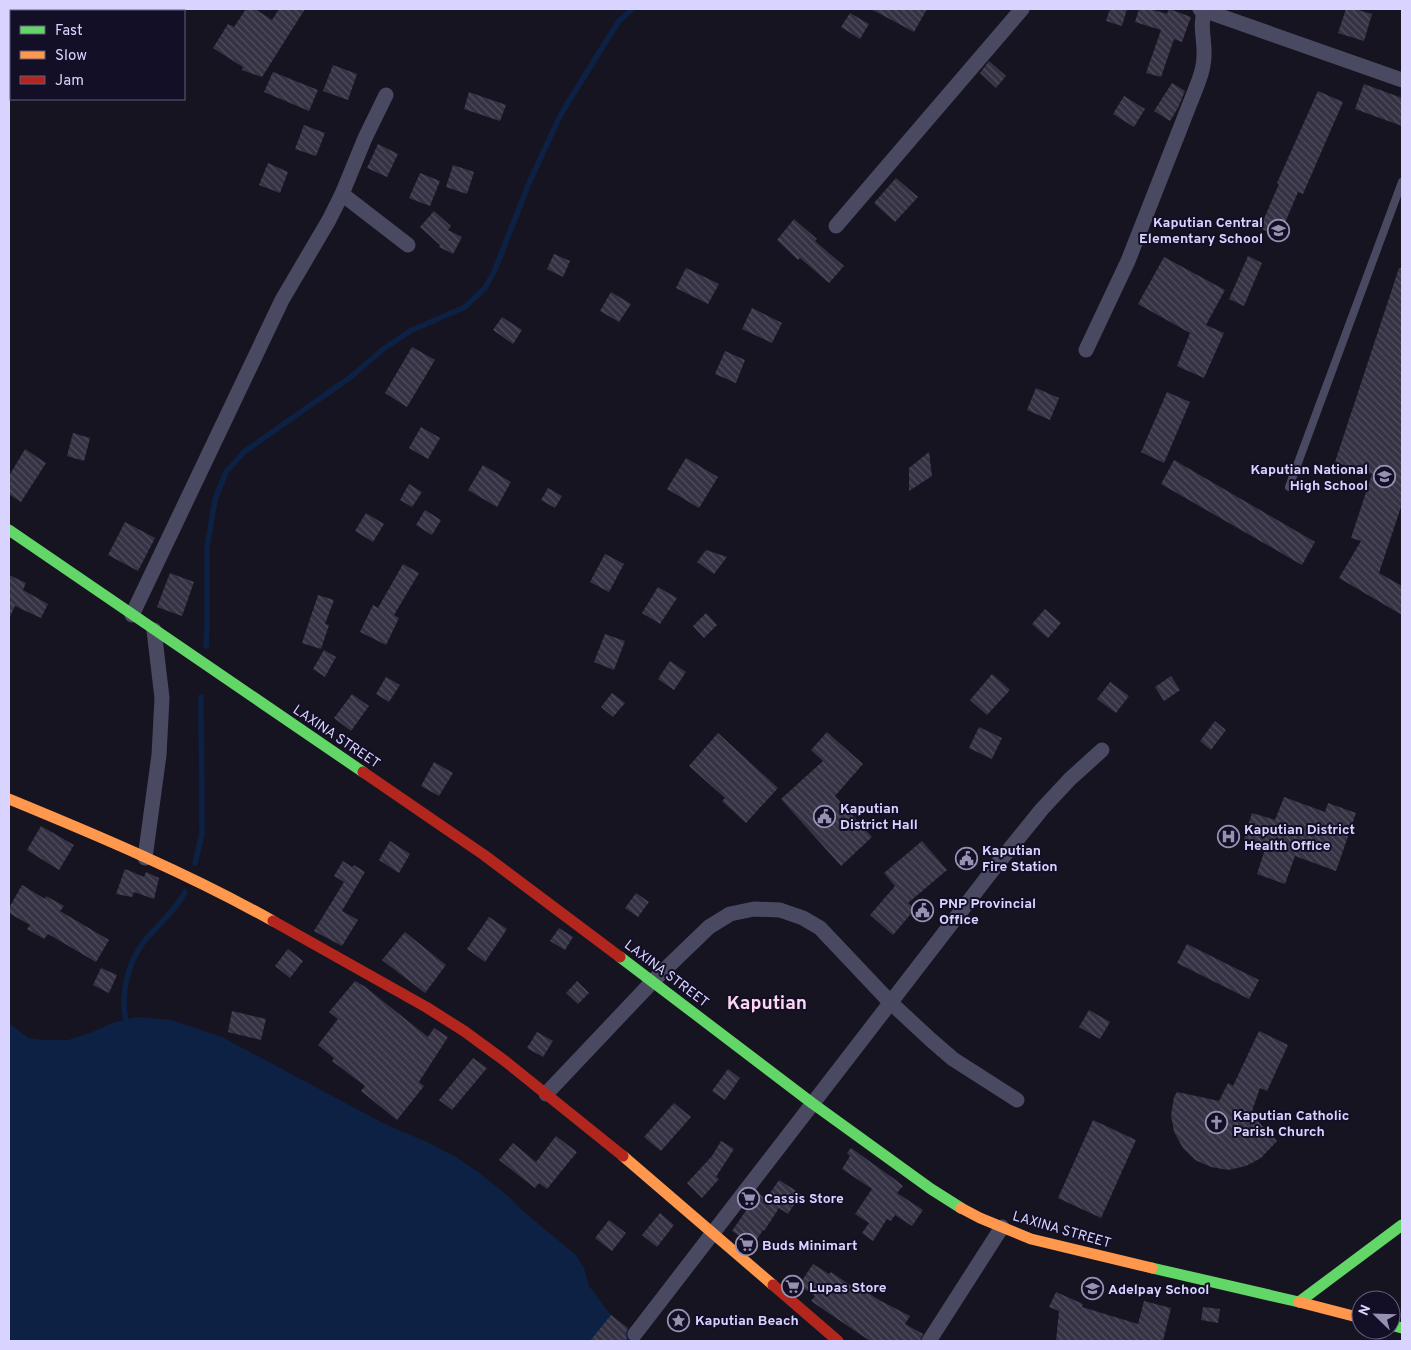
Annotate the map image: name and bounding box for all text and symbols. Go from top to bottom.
legend [10,10,185,100]
text: Fast [55,22,83,41]
text: Slow [55,47,87,66]
text: Jam [55,72,84,91]
place label: Kaputian Central Elementary School [1139,215,1263,248]
school or university icon: Kaputian Central Elementary School [1267,218,1291,242]
place label: Kaputian National High School [1251,462,1368,495]
school or university icon: Kaputian National High School [1372,465,1396,489]
street label: LAXINA STREET [289,702,383,773]
place label: Kaputian District Hall [840,801,918,834]
public building icon: Kaputian District Hall [812,804,836,828]
place label: Kaputian District Health Office [1244,822,1355,855]
hospital icon: Kaputian District Health Office [1216,825,1240,849]
place label: Kaputian Fire Station [982,843,1058,876]
public building icon: Kaputian Fire Station [954,846,978,870]
place label: PNP Provincial Office [939,896,1036,929]
public building icon: PNP Provincial Office [911,899,935,923]
street label: LAXINA STREET [620,937,712,1012]
district label: Kaputian [727,992,807,1016]
place label: Kaputian Catholic Parish Church [1233,1108,1349,1141]
church icon: Kaputian Catholic Parish Church [1205,1111,1229,1135]
supermarket icon: Cassis Store [736,1186,760,1210]
place label: Cassis Store [764,1191,844,1208]
street label: LAXINA STREET [1010,1208,1113,1253]
supermarket icon: Buds Minimart [734,1233,758,1257]
place label: Buds Minimart [762,1238,857,1255]
supermarket icon: Lupas Store [781,1275,805,1299]
school or university icon: Adelpay School [1080,1277,1104,1301]
place label: Lupas Store [809,1280,887,1297]
place label: Adelpay School [1108,1282,1209,1299]
north arrow [1351,1290,1401,1340]
text: N [1356,1303,1375,1318]
place icon: Kaputian Beach [667,1308,691,1332]
place label: Kaputian Beach [695,1313,799,1330]

